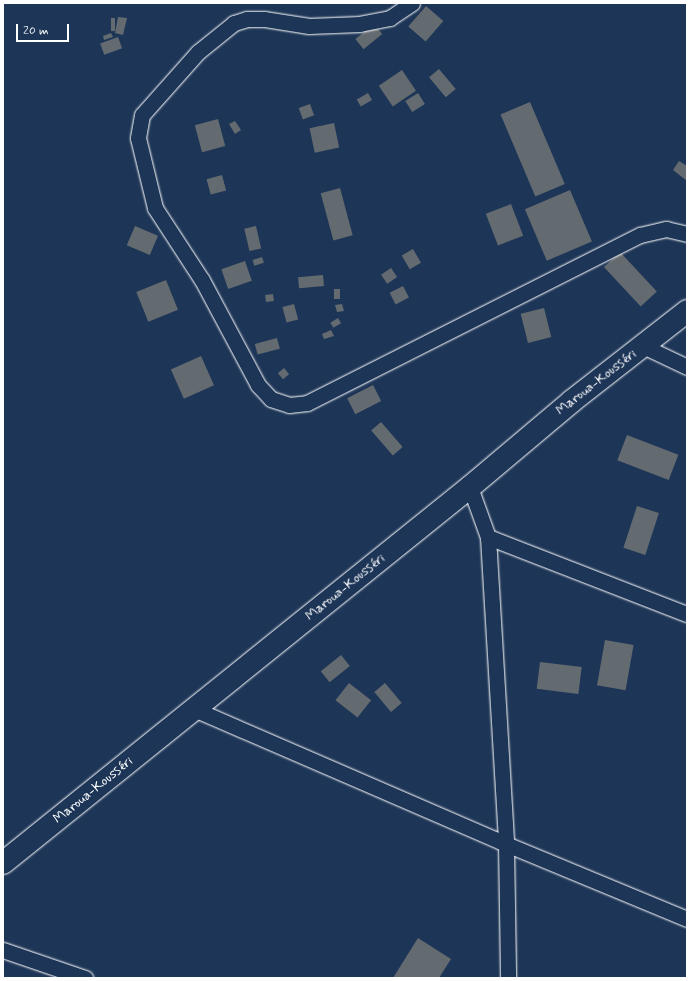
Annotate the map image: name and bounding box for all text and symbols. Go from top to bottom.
scale bar [18,16,71,42]
text: 20 m [23,23,49,39]
street label: Maroua-Kousséri [552,345,640,419]
street label: Maroua-Kousséri [302,550,388,624]
street label: Maroua-Kousséri [50,753,136,827]

